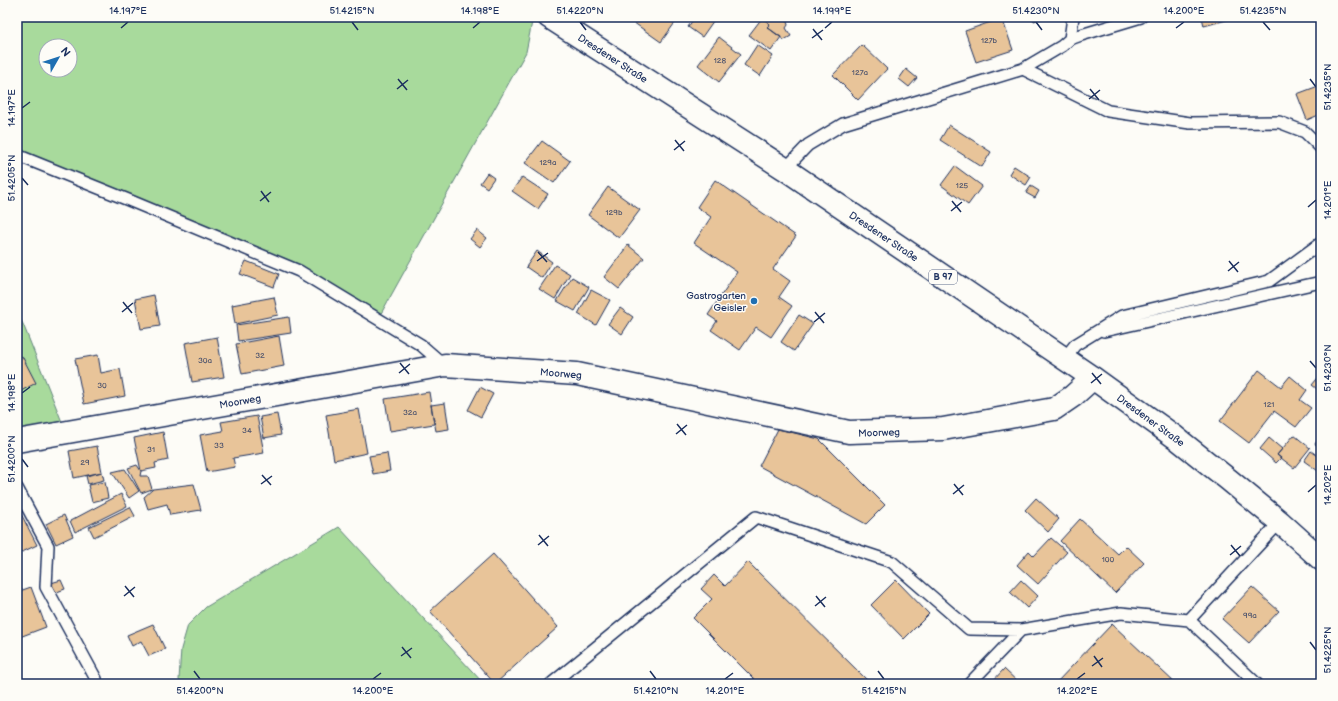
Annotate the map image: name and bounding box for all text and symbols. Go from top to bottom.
text: 14.197°E [109,5,147,17]
text: 51.4215°N [330,5,375,17]
text: 14.198°E [461,5,500,17]
text: 51.4220°N [556,5,604,17]
text: 14.199°E [813,5,852,17]
text: 51.4230°N [1012,5,1060,17]
text: 14.200°E [1164,5,1205,17]
text: 51.4235°N [1239,5,1287,17]
street label: Dresdener Straße [575,32,650,86]
house number: 127b [981,36,998,45]
north arrow [38,38,78,78]
text: N [58,45,73,59]
house number: 128 [714,56,727,65]
text: 51.4235°N [1322,63,1334,111]
house number: 127a [852,68,869,77]
text: 14.197°E [6,89,18,127]
text: 51.4205°N [6,154,18,202]
house number: 129a [540,158,557,167]
text: 14.201°E [1322,180,1334,219]
house number: 125 [956,181,969,190]
house number: 129b [606,208,623,217]
street label: Dresdener Straße [847,209,920,264]
road number: B 97 [929,270,957,284]
place label: Gastrogarten Geisler [686,290,746,314]
marker: Gastrogarten Geisler [749,296,759,306]
text: 51.4230°N [1322,344,1334,392]
house number: 32 [255,351,265,360]
house number: 30a [198,356,213,365]
street label: Moorweg [539,366,583,382]
text: 14.198°E [6,373,18,412]
house number: 30 [97,381,107,390]
street label: Moorweg [218,392,262,412]
street label: Dresdener Straße [1114,392,1187,449]
house number: 121 [1264,400,1274,409]
house number: 32a [403,408,418,417]
house number: 34 [242,426,252,435]
street label: Moorweg [858,426,900,440]
text: 51.4200°N [6,435,18,483]
house number: 33 [214,441,224,450]
house number: 31 [147,445,155,454]
house number: 29 [80,458,90,467]
text: 14.202°E [1322,464,1334,505]
house number: 100 [1102,555,1115,564]
house number: 99a [1243,611,1257,620]
text: 51.4225°N [1322,626,1334,674]
text: 51.4200°N [176,685,224,697]
text: 14.200°E [353,685,394,697]
text: 51.4210°N [633,685,679,697]
text: 14.201°E [706,685,745,697]
text: 51.4215°N [862,685,907,697]
text: 14.202°E [1057,685,1098,697]

